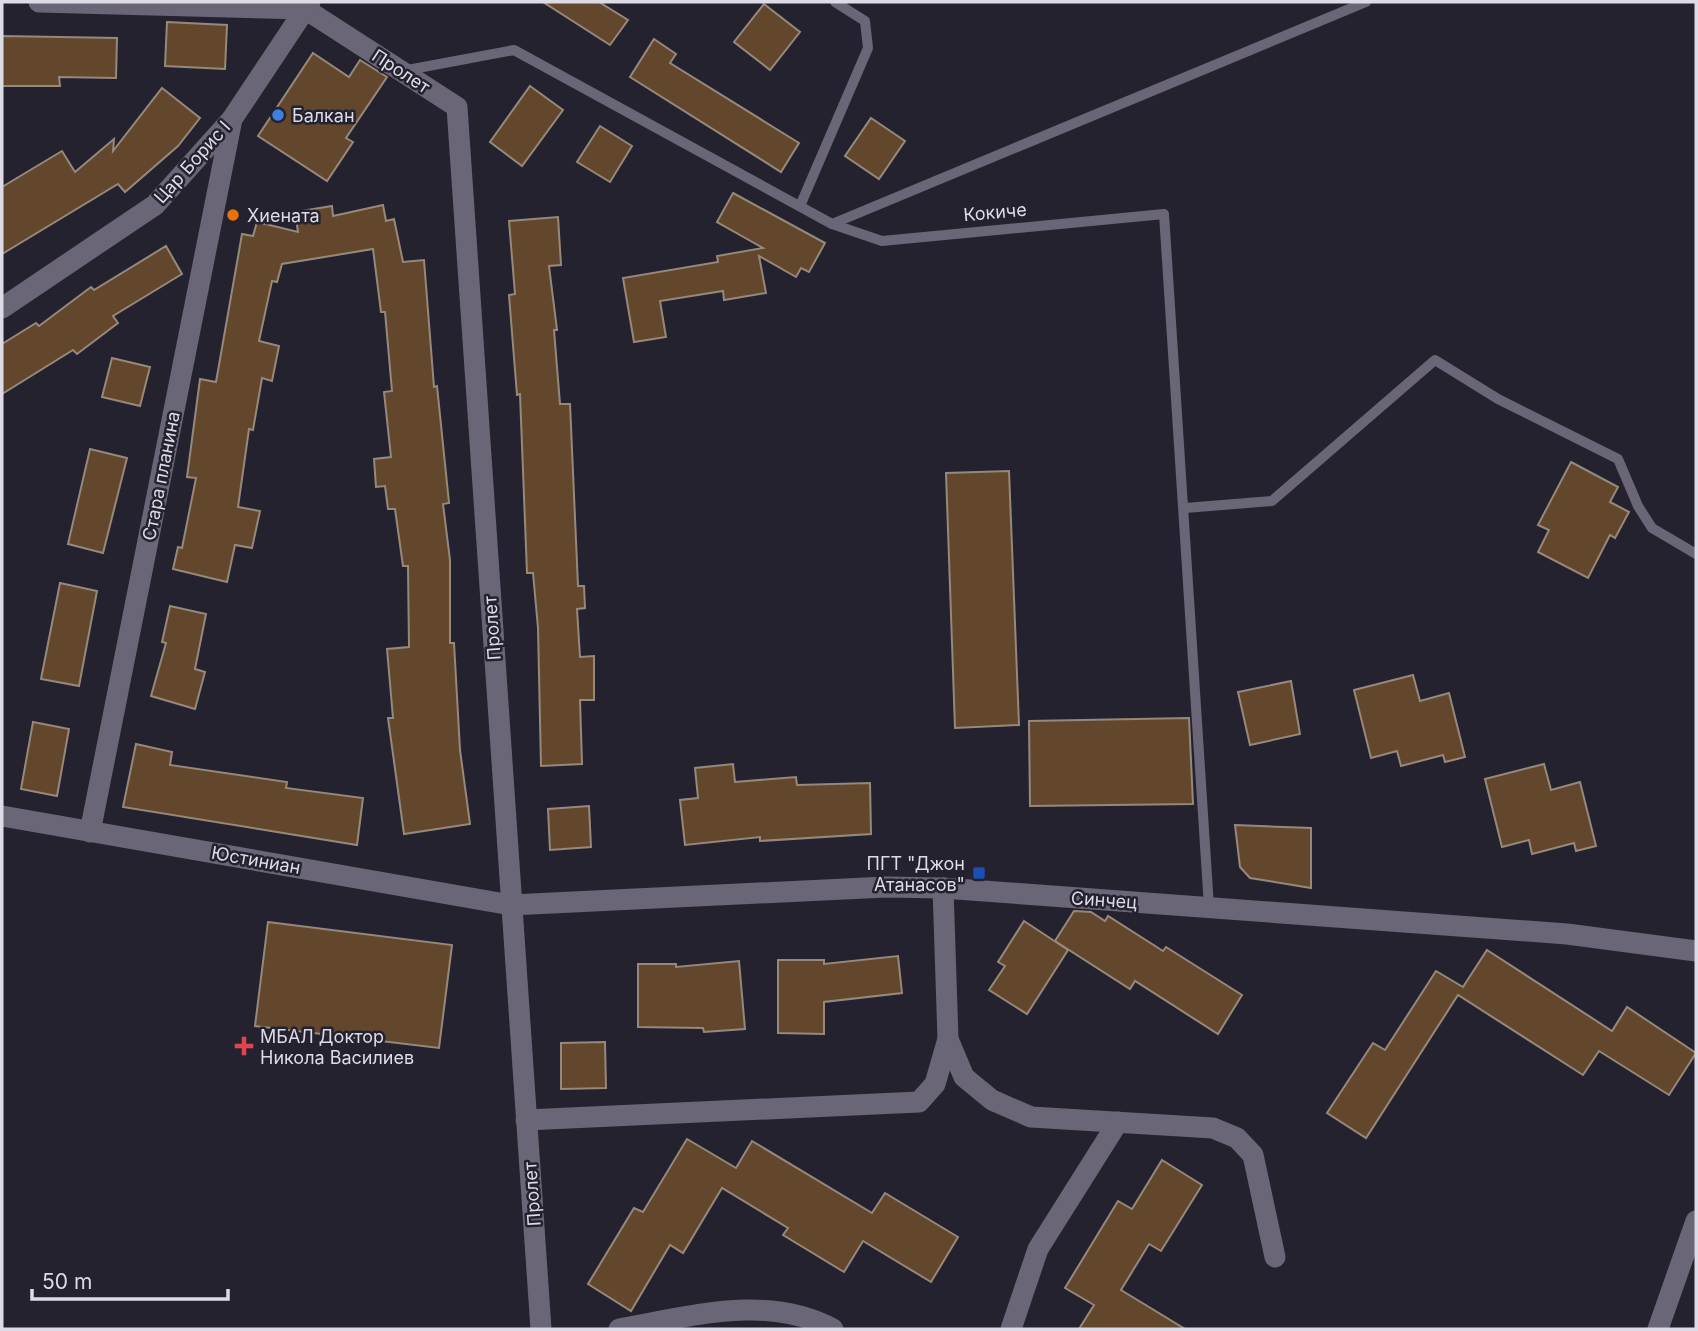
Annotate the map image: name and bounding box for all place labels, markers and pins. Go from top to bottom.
place label: Балкан [292,105,355,126]
marker: Балкан [270,107,286,123]
place label: Хиената [247,205,320,226]
marker: Хиената [225,207,241,223]
place label: ПГТ "Джон Атанасов" [867,853,965,895]
marker: ПГТ "Джон Атанасов" [971,865,987,881]
place label: МБАЛ Доктор Никола Василиев [260,1026,414,1068]
marker: МБАЛ Доктор Никола Василиев [234,1036,254,1056]

